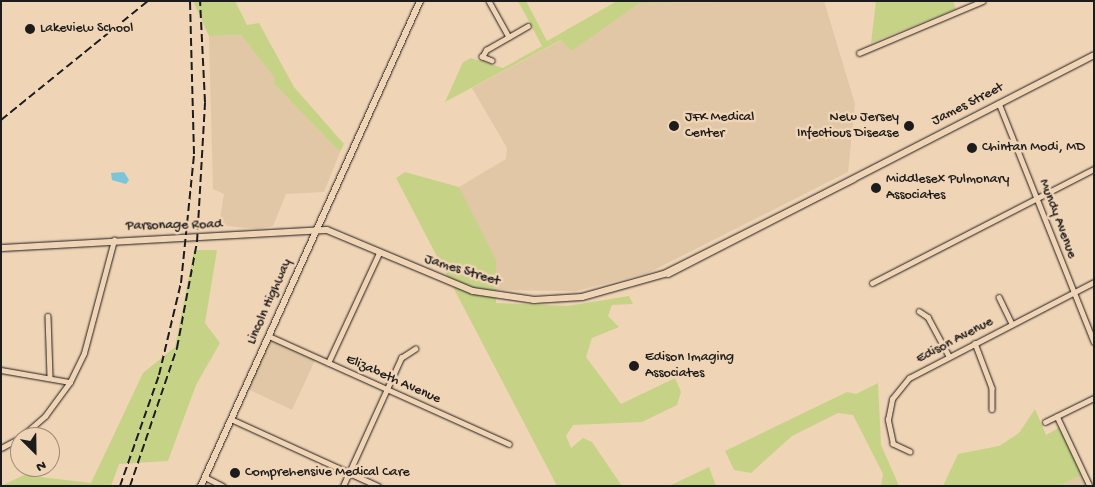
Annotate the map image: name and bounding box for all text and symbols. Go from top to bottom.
place label: Lakeview School [40,21,133,37]
marker: Lakeview School [24,23,36,35]
street label: James Street [929,80,1007,130]
place label: JFK Medical Center [685,110,754,142]
place label: New Jersey Infectious Disease [797,110,899,142]
marker: JFK Medical Center [667,119,681,133]
marker: New Jersey Infectious Disease [903,120,915,132]
place label: Chintan Modi, MD [982,140,1085,156]
marker: Chintan Modi, MD [966,142,978,154]
place label: Middlesex Pulmonary Associates [886,172,1009,204]
street label: Mundy Avenue [1034,177,1080,261]
marker: Middlesex Pulmonary Associates [870,182,882,194]
street label: Parsonage Road [126,217,222,235]
street label: James Street [422,252,502,290]
street label: Lincoln Highway [244,257,296,347]
street label: Edison Avenue [914,314,996,368]
place label: Edison Imaging Associates [645,350,734,382]
street label: Elizabeth Avenue [343,352,443,408]
marker: Edison Imaging Associates [627,359,641,373]
north arrow [10,427,60,477]
text: N [33,456,48,475]
place label: Comprehensive Medical Care [245,465,410,481]
marker: Comprehensive Medical Care [229,467,241,479]

